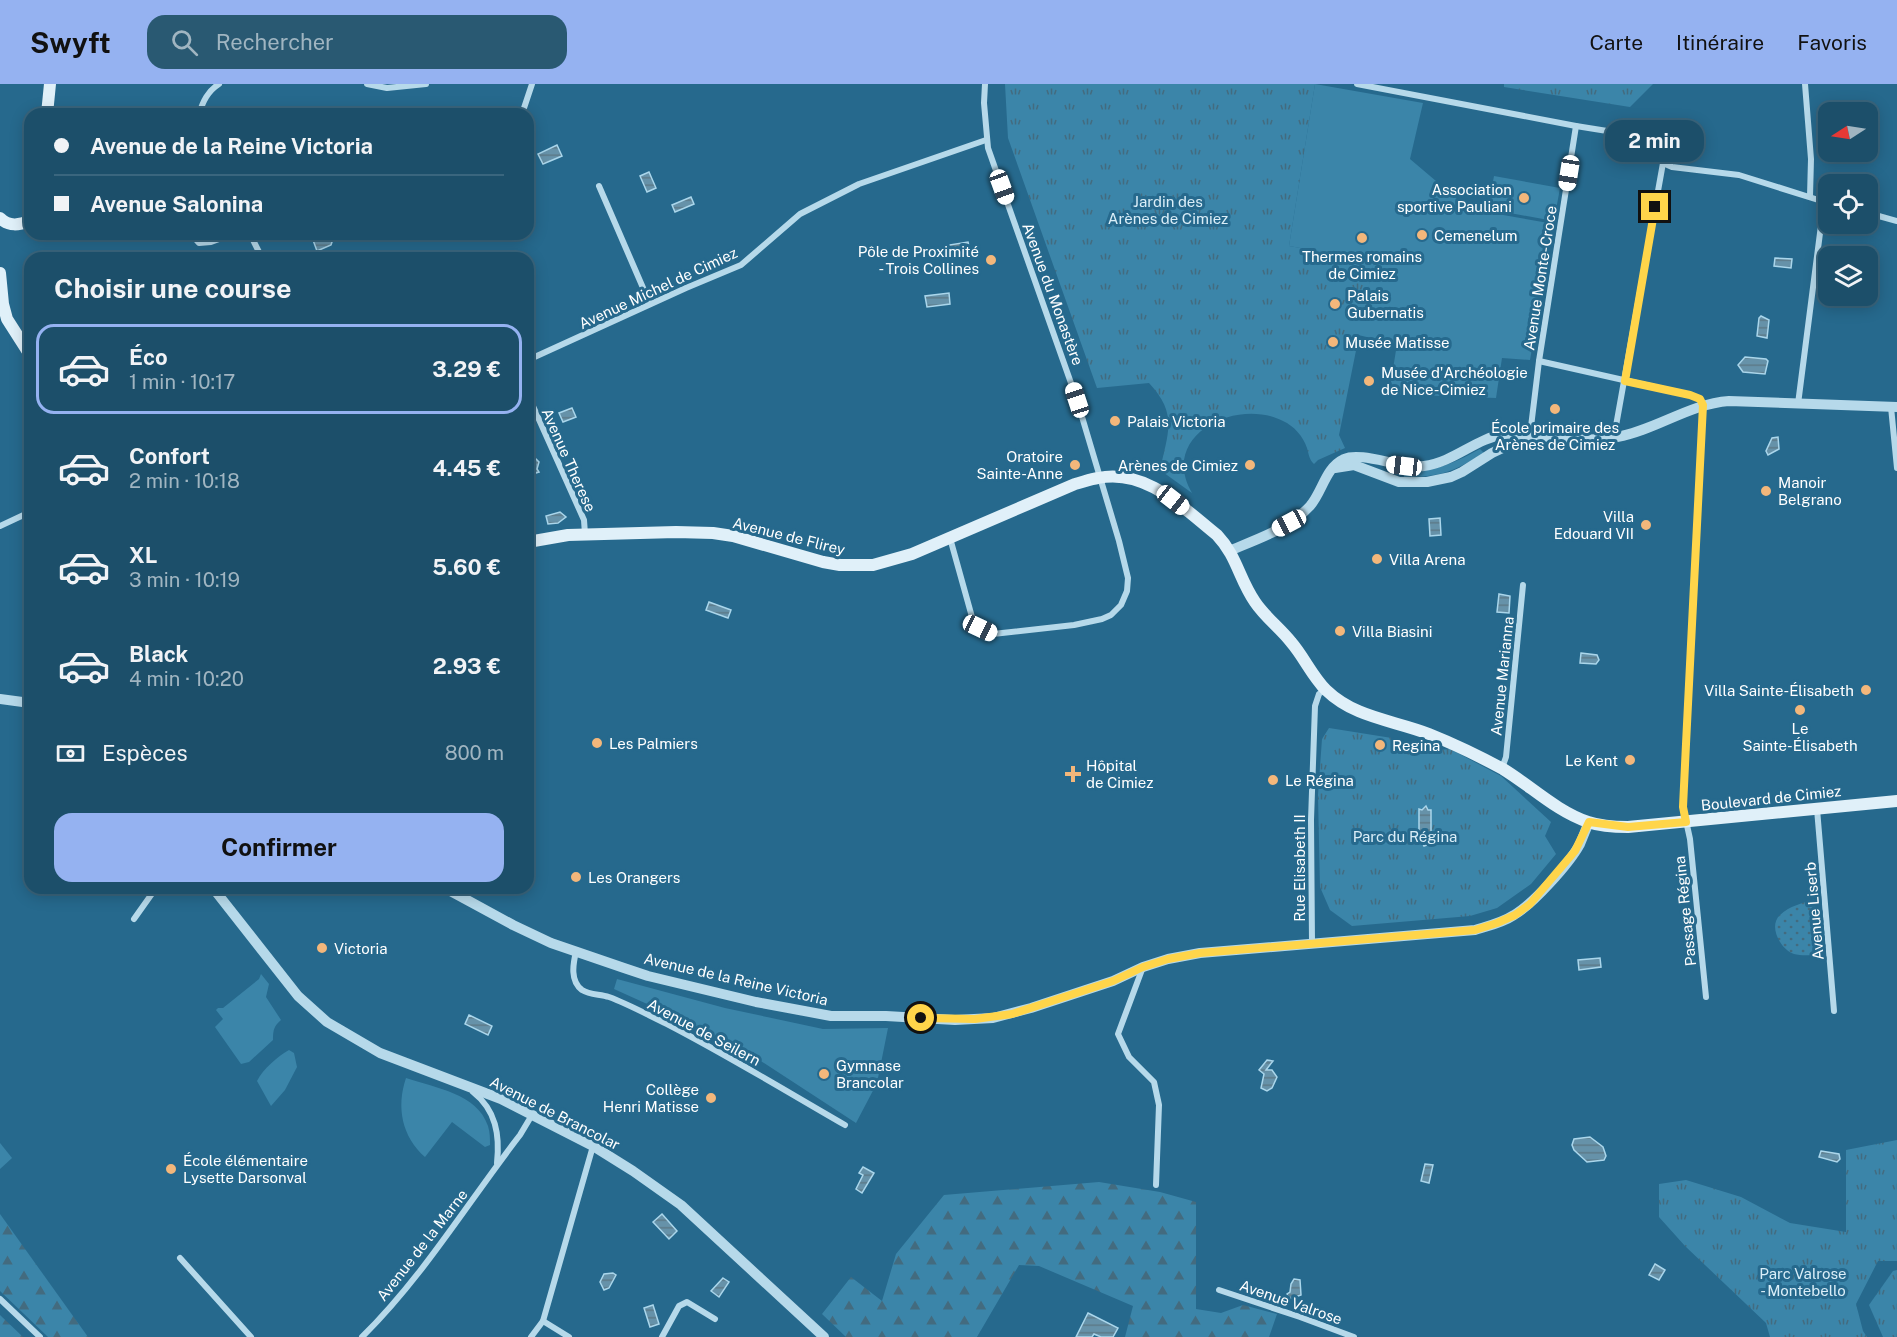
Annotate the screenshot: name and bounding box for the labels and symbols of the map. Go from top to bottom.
north arrow [1818,102,1878,162]
callout: 2 min [1606,120,1704,162]
car [1557,154,1581,192]
car [987,167,1017,207]
place label: Association sportive Pauliani [1397,181,1512,215]
marker: Association sportive Pauliani [1517,191,1531,205]
park label: Jardin des Arènes de Cimiez [1108,193,1228,227]
route end [1641,193,1668,220]
street label: Avenue Monte-Croce [1520,204,1560,352]
street label: Avenue du Monastère [1019,220,1087,368]
place label: Cemenelum [1434,227,1518,244]
marker: Cemenelum [1415,228,1429,242]
marker: Thermes romains de Cimiez [1355,231,1369,245]
place label: Pôle de Proximité - Trois Collines [858,243,979,277]
street label: Avenue Michel de Cimiez [576,244,740,332]
place label: Thermes romains de Cimiez [1302,248,1422,282]
marker: Pôle de Proximité - Trois Collines [984,253,998,267]
place label: Palais Gubernatis [1347,287,1424,321]
marker: Palais Gubernatis [1328,297,1342,311]
place label: Musée Matisse [1345,334,1450,351]
marker: Musée Matisse [1326,335,1340,349]
place label: Musée d'Archéologie de Nice-Cimiez [1381,364,1528,398]
marker: Musée d'Archéologie de Nice-Cimiez [1362,374,1376,388]
car [1063,380,1091,420]
marker: École primaire des Arènes de Cimiez [1548,402,1562,416]
street label: Avenue Therese [539,406,599,514]
place label: Palais Victoria [1127,413,1226,430]
marker: Palais Victoria [1108,414,1122,428]
place label: École primaire des Arènes de Cimiez [1491,419,1619,453]
place label: Oratoire Sainte-Anne [977,448,1063,482]
car [1385,455,1423,477]
place label: Arènes de Cimiez [1118,457,1238,474]
marker: Oratoire Sainte-Anne [1068,458,1082,472]
marker: Arènes de Cimiez [1243,458,1257,472]
place label: Manoir Belgrano [1778,474,1842,508]
car [1153,482,1193,518]
marker: Manoir Belgrano [1759,484,1773,498]
car [1269,507,1309,539]
place label: Villa Edouard VII [1554,508,1634,542]
street label: Avenue de Flirey [731,514,847,558]
marker: Villa Edouard VII [1639,518,1653,532]
place label: Villa Arena [1389,551,1465,568]
marker: Villa Arena [1370,552,1384,566]
car [960,612,1000,644]
street label: Avenue Marianna [1487,615,1517,737]
place label: Villa Biasini [1352,623,1432,640]
marker: Villa Biasini [1333,624,1347,638]
place label: Villa Sainte-Élisabeth [1704,682,1854,699]
marker: Villa Sainte-Élisabeth [1859,683,1873,697]
marker: Le Sainte-Élisabeth [1793,703,1807,717]
place label: Le Sainte-Élisabeth [1742,720,1858,754]
place label: Les Palmiers [609,735,698,752]
marker: Les Palmiers [590,736,604,750]
place label: Regina [1392,737,1440,754]
marker: Regina [1373,738,1387,752]
place label: Le Kent [1565,752,1618,769]
marker: Le Kent [1623,753,1637,767]
place label: Hôpital de Cimiez [1086,757,1153,791]
marker: Hôpital de Cimiez [1064,765,1082,783]
place label: Le Régina [1285,772,1354,789]
marker: Le Régina [1266,773,1280,787]
street label: Boulevard de Cimiez [1700,782,1842,814]
street label: Rue Elisabeth II [1291,814,1308,922]
park label: Parc du Régina [1353,828,1457,845]
street label: Passage Régina [1671,855,1699,967]
street label: Avenue Liserb [1801,861,1827,961]
place label: Les Orangers [588,869,680,886]
marker: Les Orangers [569,870,583,884]
place label: Victoria [334,940,388,957]
marker: Victoria [315,941,329,955]
street label: Avenue de la Reine Victoria [642,950,830,1008]
street label: Avenue de Seilern [645,995,763,1069]
route start [907,1004,934,1031]
place label: Gymnase Brancolar [836,1057,904,1091]
marker: Gymnase Brancolar [817,1067,831,1081]
street label: Avenue de Brancolar [487,1073,623,1153]
place label: Collège Henri Matisse [603,1081,699,1115]
marker: Collège Henri Matisse [704,1091,718,1105]
place label: École élémentaire Lysette Darsonval [183,1152,308,1186]
marker: École élémentaire Lysette Darsonval [164,1162,178,1176]
street label: Avenue de la Marne [373,1186,471,1304]
park label: Parc Valrose - Montebello [1759,1265,1847,1299]
street label: Avenue Valrose [1238,1277,1344,1327]

